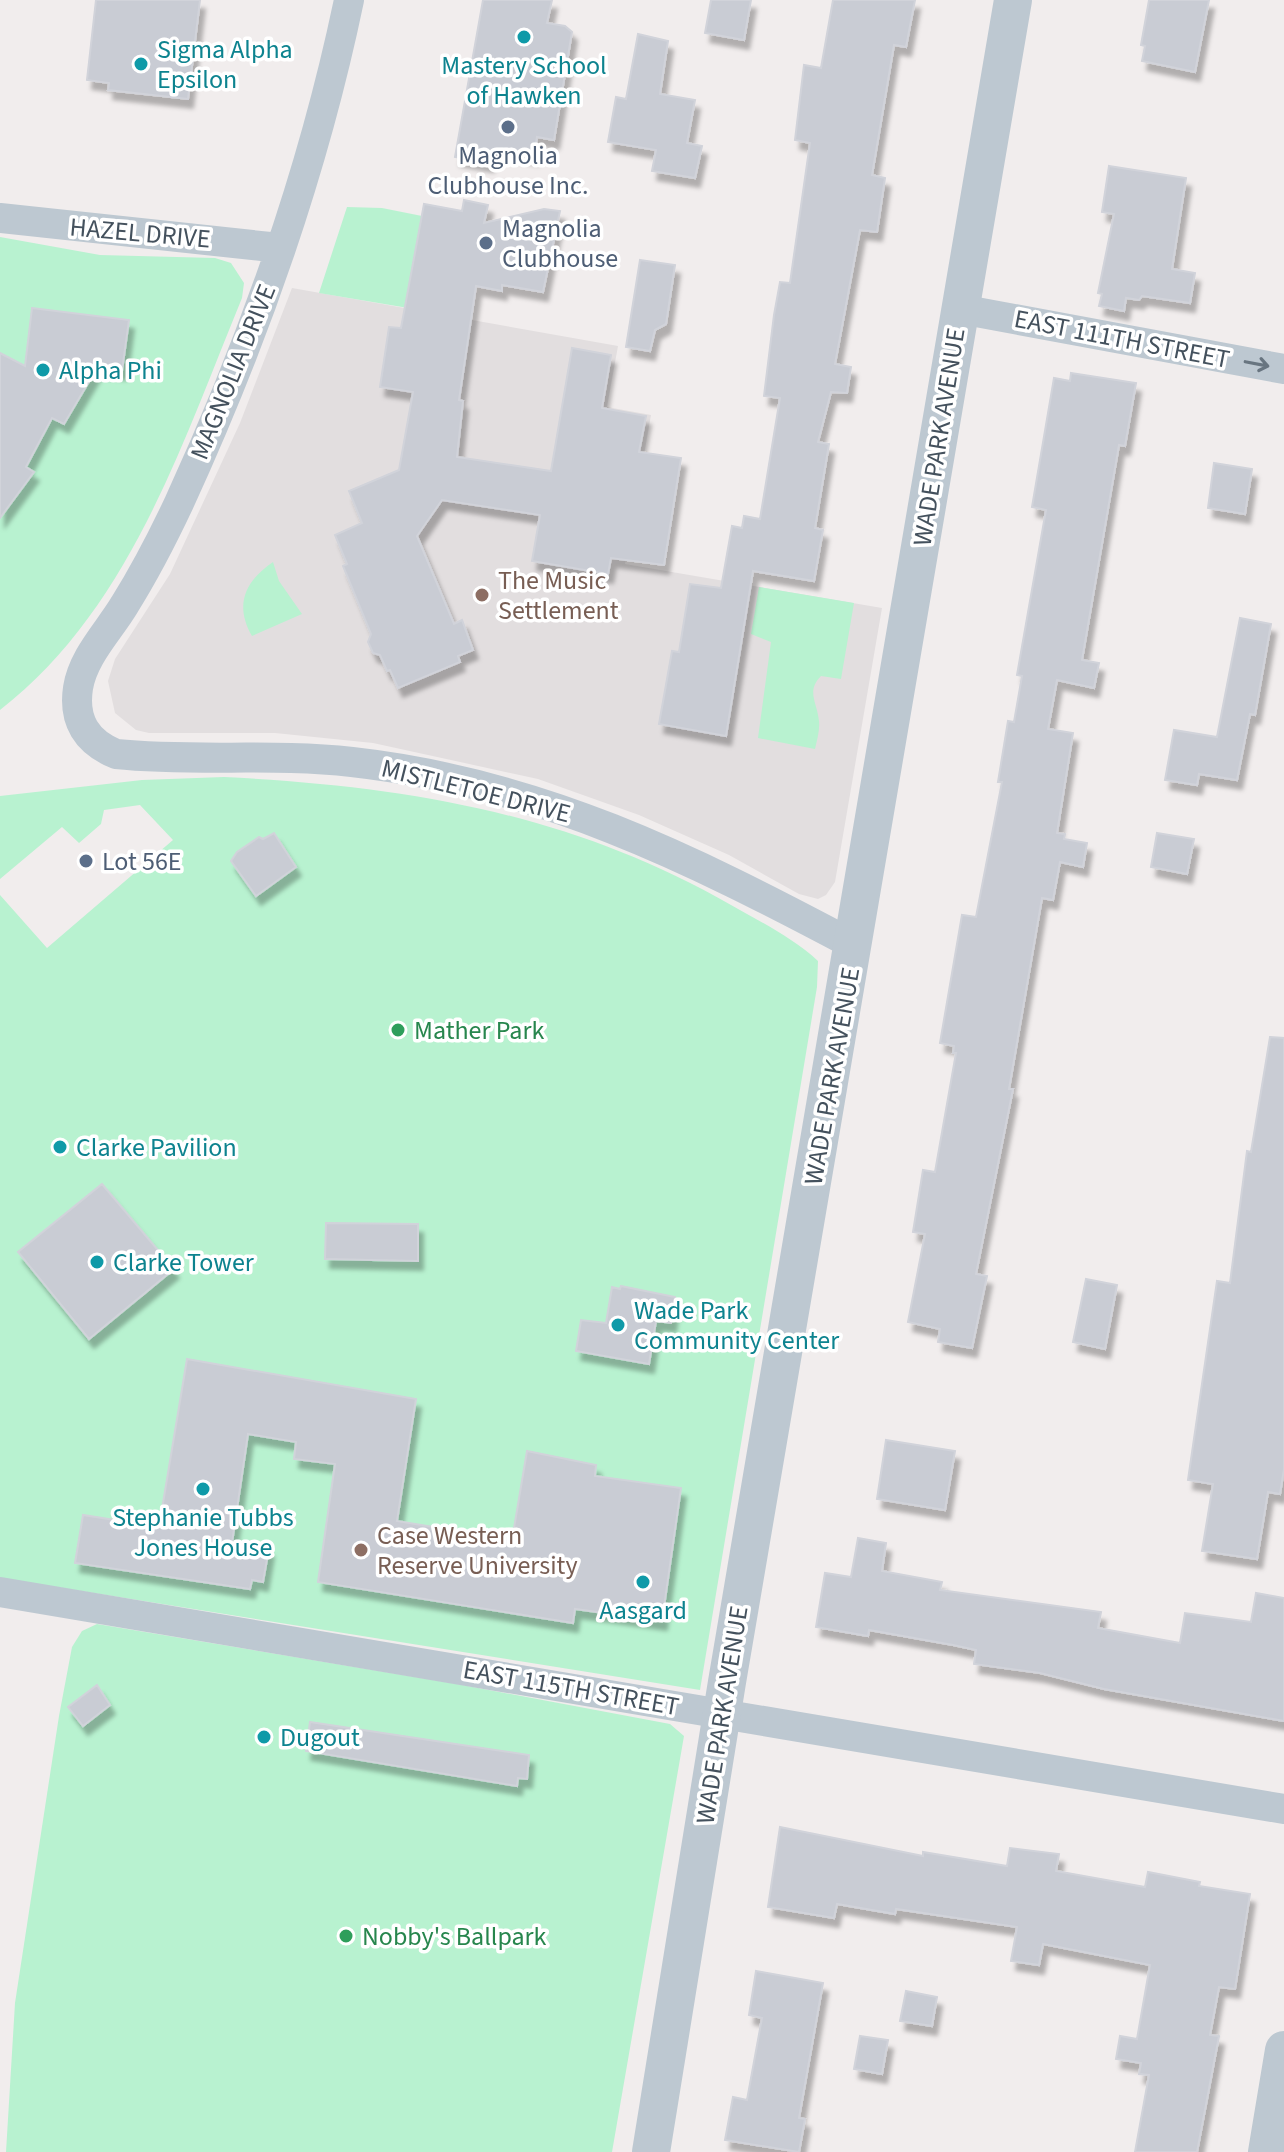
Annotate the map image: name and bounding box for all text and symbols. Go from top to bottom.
marker: Mastery School of Hawken [515,28,533,46]
place label: Sigma Alpha Epsilon [157,31,293,98]
place label: Mastery School of Hawken [441,47,607,114]
marker: Sigma Alpha Epsilon [132,55,150,73]
marker: Magnolia Clubhouse Inc. [499,118,517,136]
place label: Magnolia Clubhouse Inc. [428,137,588,204]
street label: HAZEL DRIVE [68,208,212,258]
place label: Magnolia Clubhouse [502,210,618,277]
marker: Magnolia Clubhouse [477,234,495,252]
street label: MAGNOLIA DRIVE [181,279,285,465]
street label: EAST 111TH STREET [1011,300,1233,378]
street label: WADE PARK AVENUE [903,325,975,549]
place label: Alpha Phi [59,352,162,389]
one-way arrow [1244,358,1269,373]
marker: Alpha Phi [34,361,52,379]
place label: The Music Settlement [498,562,619,629]
marker: The Music Settlement [473,586,491,604]
street label: MISTLETOE DRIVE [378,750,574,832]
place label: Lot 56E [102,843,182,880]
marker: Lot 56E [77,852,95,870]
street label: WADE PARK AVENUE [795,964,869,1188]
place label: Mather Park [414,1012,544,1049]
marker: Mather Park [389,1021,407,1039]
place label: Clarke Pavilion [76,1129,237,1166]
marker: Clarke Pavilion [51,1138,69,1156]
place label: Clarke Tower [113,1244,255,1281]
marker: Clarke Tower [88,1253,106,1271]
place label: Wade Park Community Center [634,1292,840,1359]
marker: Wade Park Community Center [609,1316,627,1334]
marker: Stephanie Tubbs Jones House [194,1480,212,1498]
place label: Stephanie Tubbs Jones House [112,1499,294,1566]
place label: Case Western Reserve University [377,1517,578,1584]
marker: Case Western Reserve University [352,1541,370,1559]
marker: Aasgard [634,1573,652,1591]
place label: Aasgard [599,1592,687,1629]
street label: WADE PARK AVENUE [686,1603,758,1827]
street label: EAST 115TH STREET [460,1651,682,1725]
place label: Dugout [280,1719,360,1756]
marker: Dugout [255,1728,273,1746]
place label: Nobby's Ballpark [362,1918,547,1955]
marker: Nobby's Ballpark [337,1927,355,1945]

